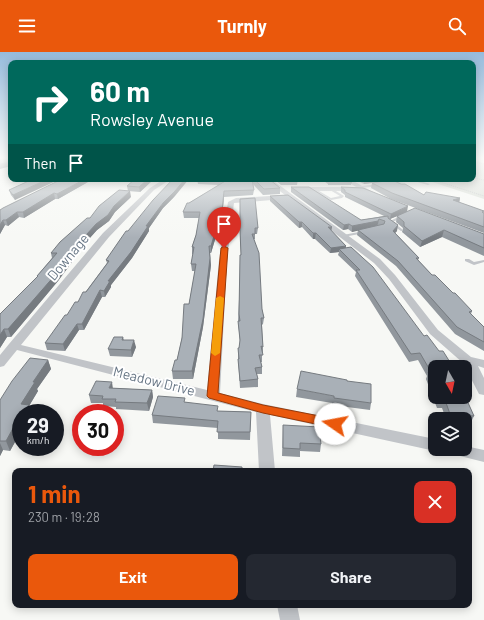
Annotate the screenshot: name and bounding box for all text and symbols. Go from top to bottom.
icon: menu [16,15,38,37]
text: Turnly [217,15,267,37]
icon: search [446,15,468,37]
text: 60 m [90,74,150,108]
icon: right [24,76,76,128]
text: Rowsley Avenue [90,108,214,130]
icon: arrive [65,152,87,174]
text: Then [24,154,57,172]
pin [207,207,241,248]
icon: arrive [213,213,235,235]
street label: Downage [43,230,92,283]
north arrow [428,360,472,404]
map controls [428,360,472,456]
street label: Meadow Drive [111,362,197,399]
position arrow [314,403,356,445]
speed limit sign: 30 [72,404,124,456]
button: layers [428,412,472,456]
text: 29 [27,413,49,437]
text: km/h [27,434,49,446]
text: 1 min [28,479,81,508]
button: close [414,481,456,523]
text: 230 m · 19:28 [28,509,100,525]
button: Exit [28,554,238,600]
button: Share [246,554,456,600]

